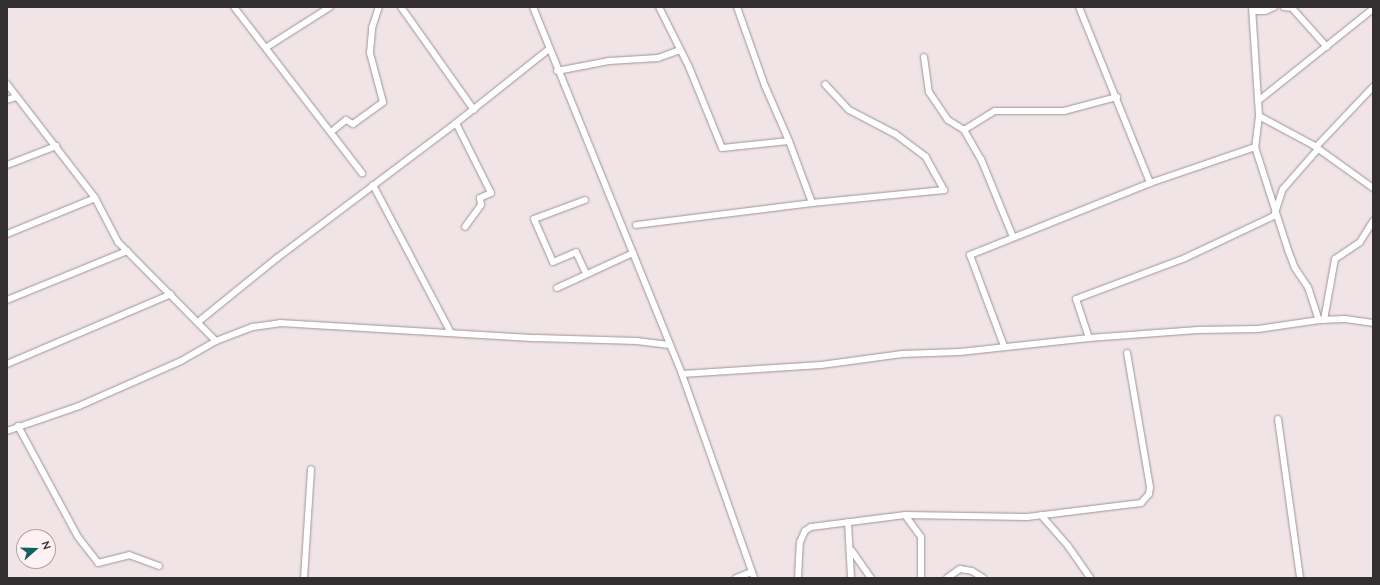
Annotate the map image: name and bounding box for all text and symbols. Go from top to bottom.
north arrow [16,529,56,569]
text: N [38,539,54,551]

